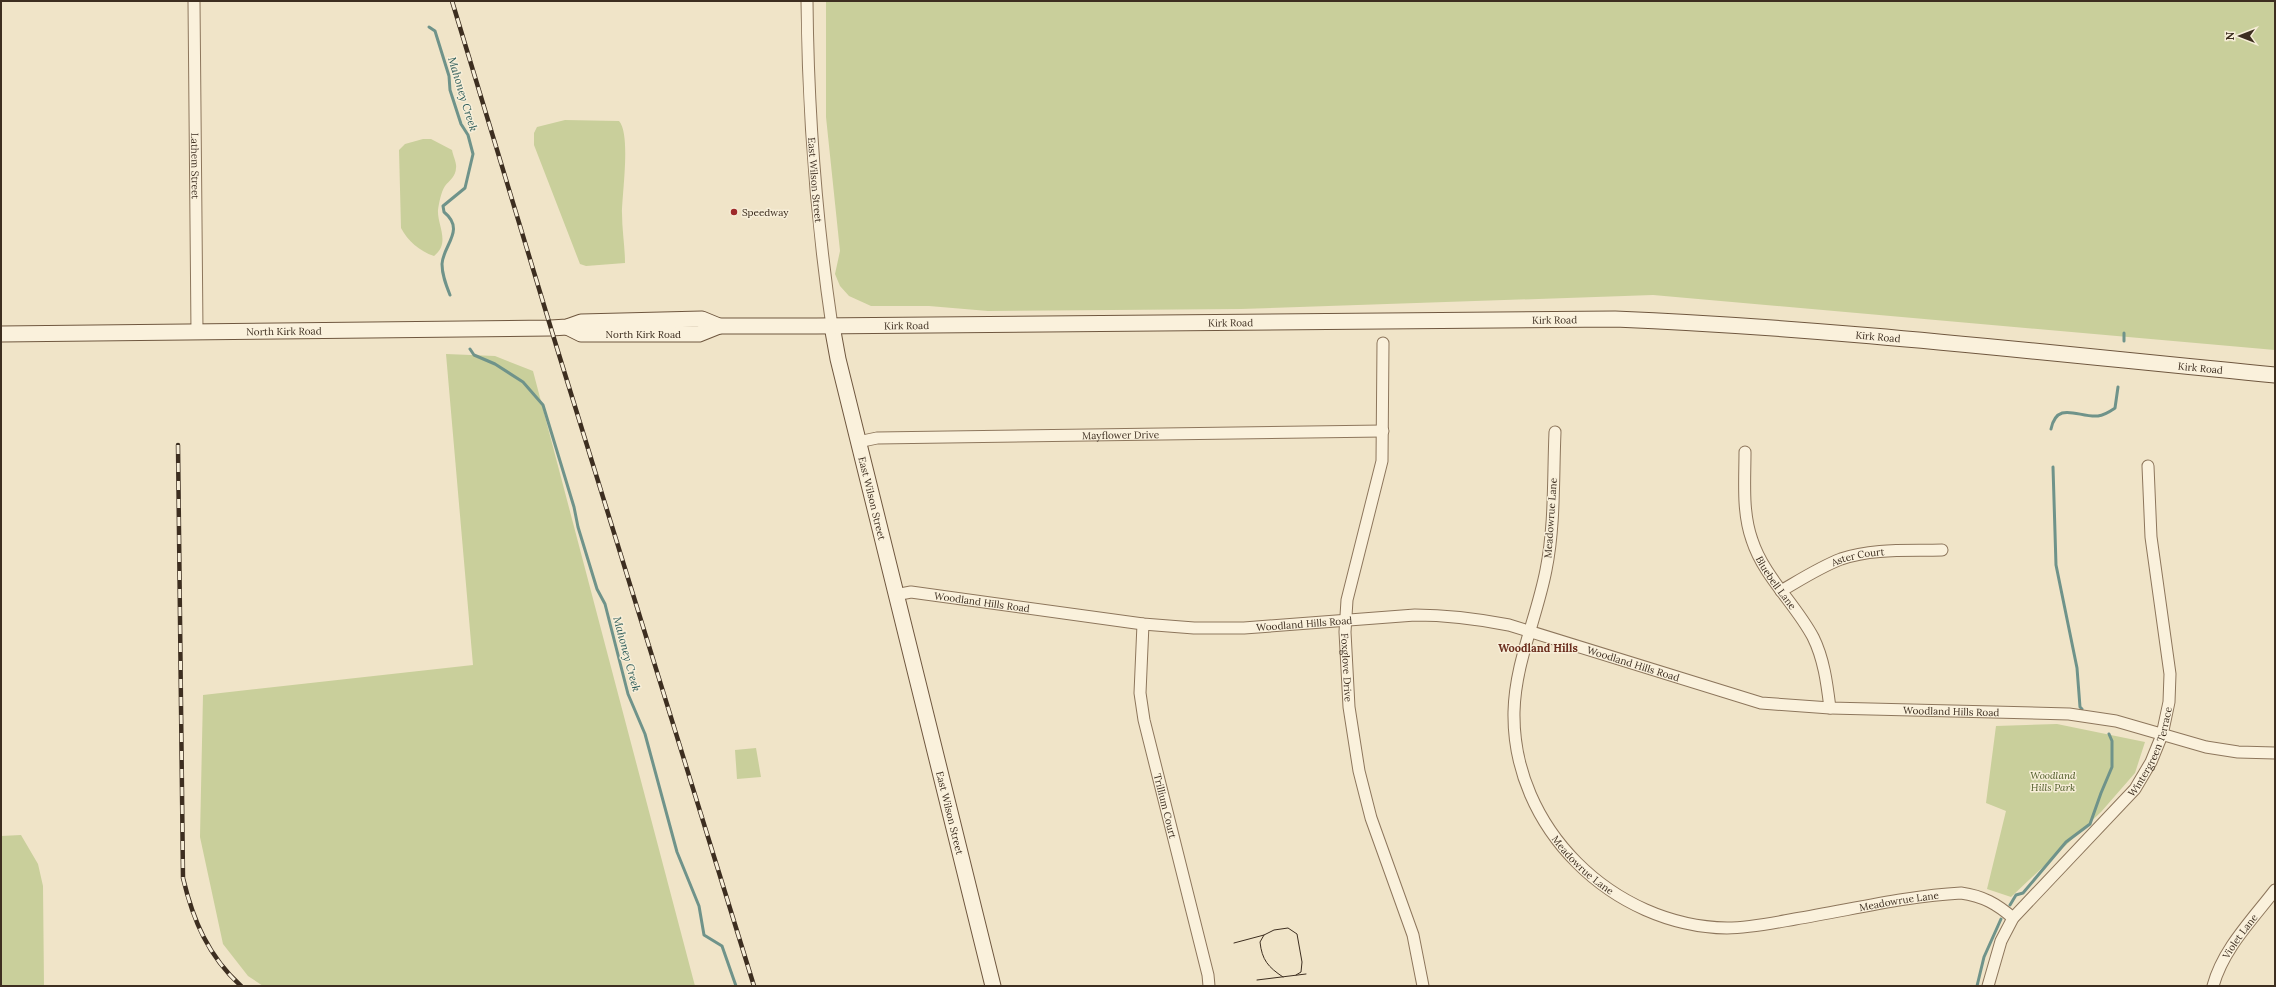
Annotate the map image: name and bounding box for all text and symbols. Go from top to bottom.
north arrow [2220,16,2260,56]
text: N [2223,31,2237,40]
water label: Mahoney Creek [445,55,481,133]
street label: Lathem Street [188,133,202,199]
street label: East Wilson Street [805,137,825,223]
place label: Speedway [742,206,789,219]
marker: Speedway [729,207,739,217]
street label: Kirk Road [1532,313,1577,327]
street label: Kirk Road [1208,316,1253,330]
street label: Kirk Road [884,319,929,332]
street label: North Kirk Road [246,325,322,338]
street label: North Kirk Road [606,328,681,341]
street label: Kirk Road [1855,329,1901,345]
street label: Kirk Road [2177,360,2224,377]
street label: Mayflower Drive [1082,428,1160,442]
street label: East Wilson Street [855,455,889,542]
street label: Meadowrue Lane [1541,477,1560,559]
street label: Aster Court [1828,545,1885,570]
street label: Bluebell Lane [1753,554,1799,613]
street label: Woodland Hills Road [933,589,1031,615]
street label: Woodland Hills Road [1256,614,1353,634]
water label: Mahoney Creek [610,615,644,693]
street label: Foxglove Drive [1338,633,1355,703]
district label: Woodland Hills [1498,641,1578,655]
street label: Woodland Hills Road [1585,644,1681,684]
street label: Woodland Hills Road [1903,704,2000,719]
street label: Wintergreen Terrace [2125,705,2175,800]
park label: Woodland Hills Park [2030,769,2076,794]
street label: East Wilson Street [933,770,966,856]
street label: Trillium Court [1151,772,1180,840]
street label: Meadowrue Lane [1549,833,1616,898]
street label: Meadowrue Lane [1858,889,1940,914]
street label: Violet Lane [2219,911,2261,962]

